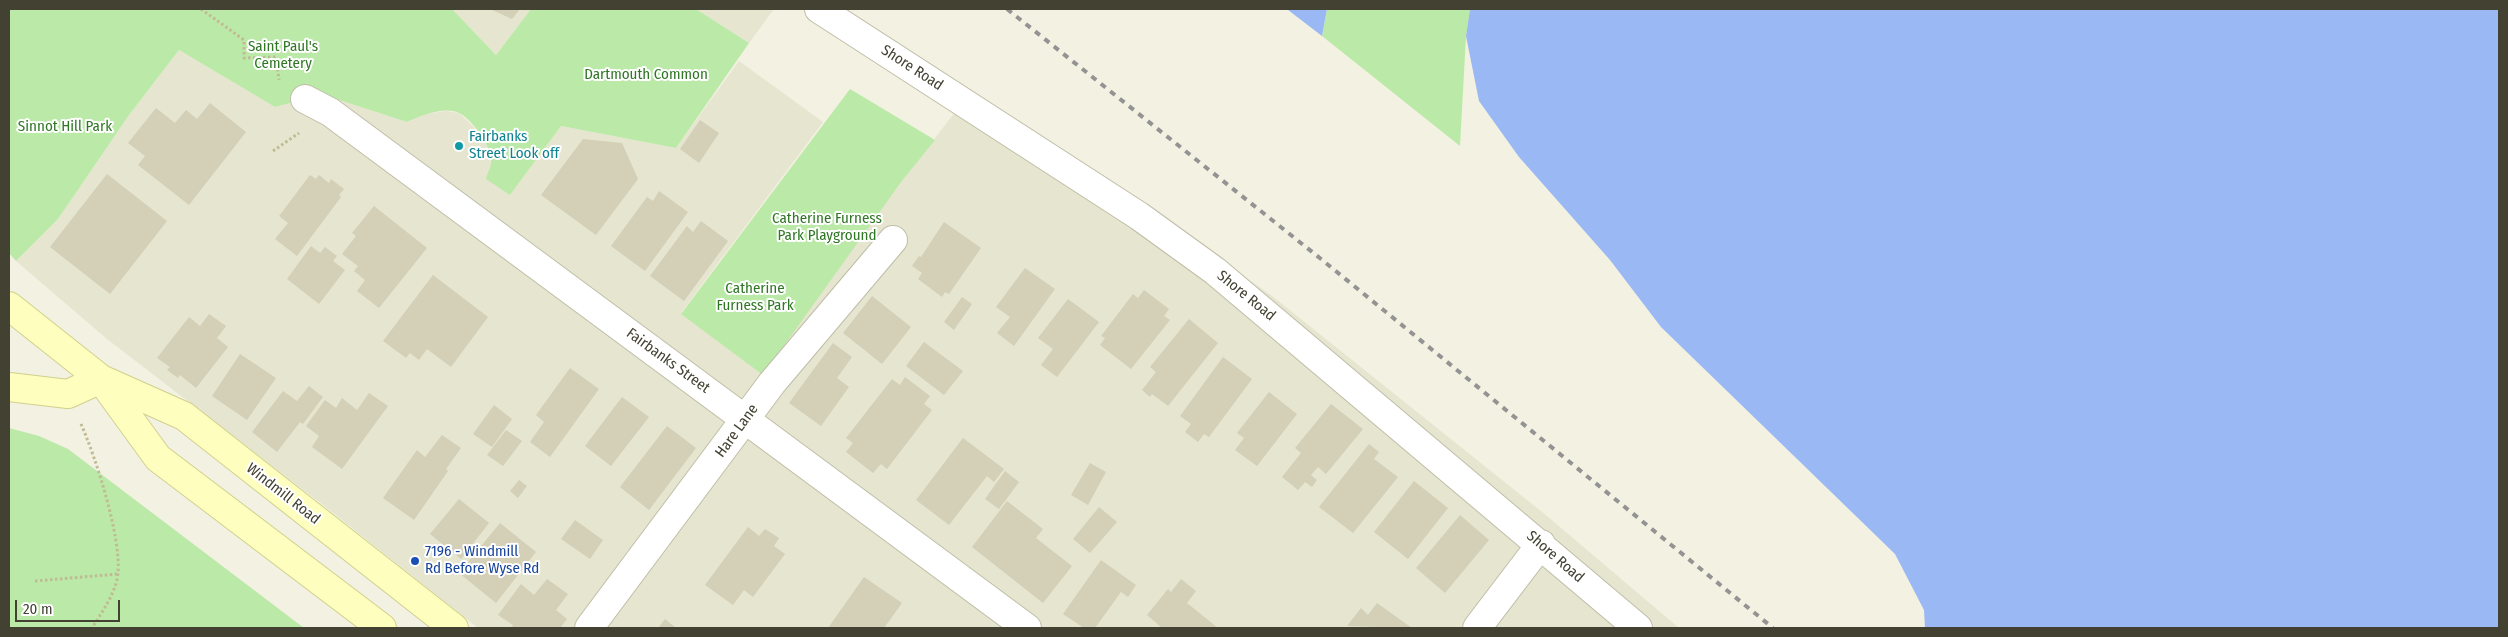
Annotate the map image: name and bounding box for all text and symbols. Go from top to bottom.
park label: Saint Paul's Cemetery [248,38,318,73]
street label: Shore Road [878,41,946,95]
park label: Dartmouth Common [584,66,708,84]
park label: Sinnot Hill Park [18,118,112,136]
place label: Fairbanks Street Look off [469,128,559,163]
marker: Fairbanks Street Look off [453,140,465,152]
park label: Catherine Furness Park Playground [772,210,882,245]
street label: Shore Road [1213,267,1279,325]
park label: Catherine Furness Park [716,280,794,315]
street label: Fairbanks Street [623,325,713,397]
street label: Hare Lane [712,401,762,461]
street label: Windmill Road [242,460,324,528]
street label: Shore Road [1523,527,1587,587]
place label: 7196 - Windmill Rd Before Wyse Rd [425,543,539,578]
marker: 7196 - Windmill Rd Before Wyse Rd [409,555,421,567]
scale bar [18,590,122,622]
text: 20 m [23,600,53,618]

